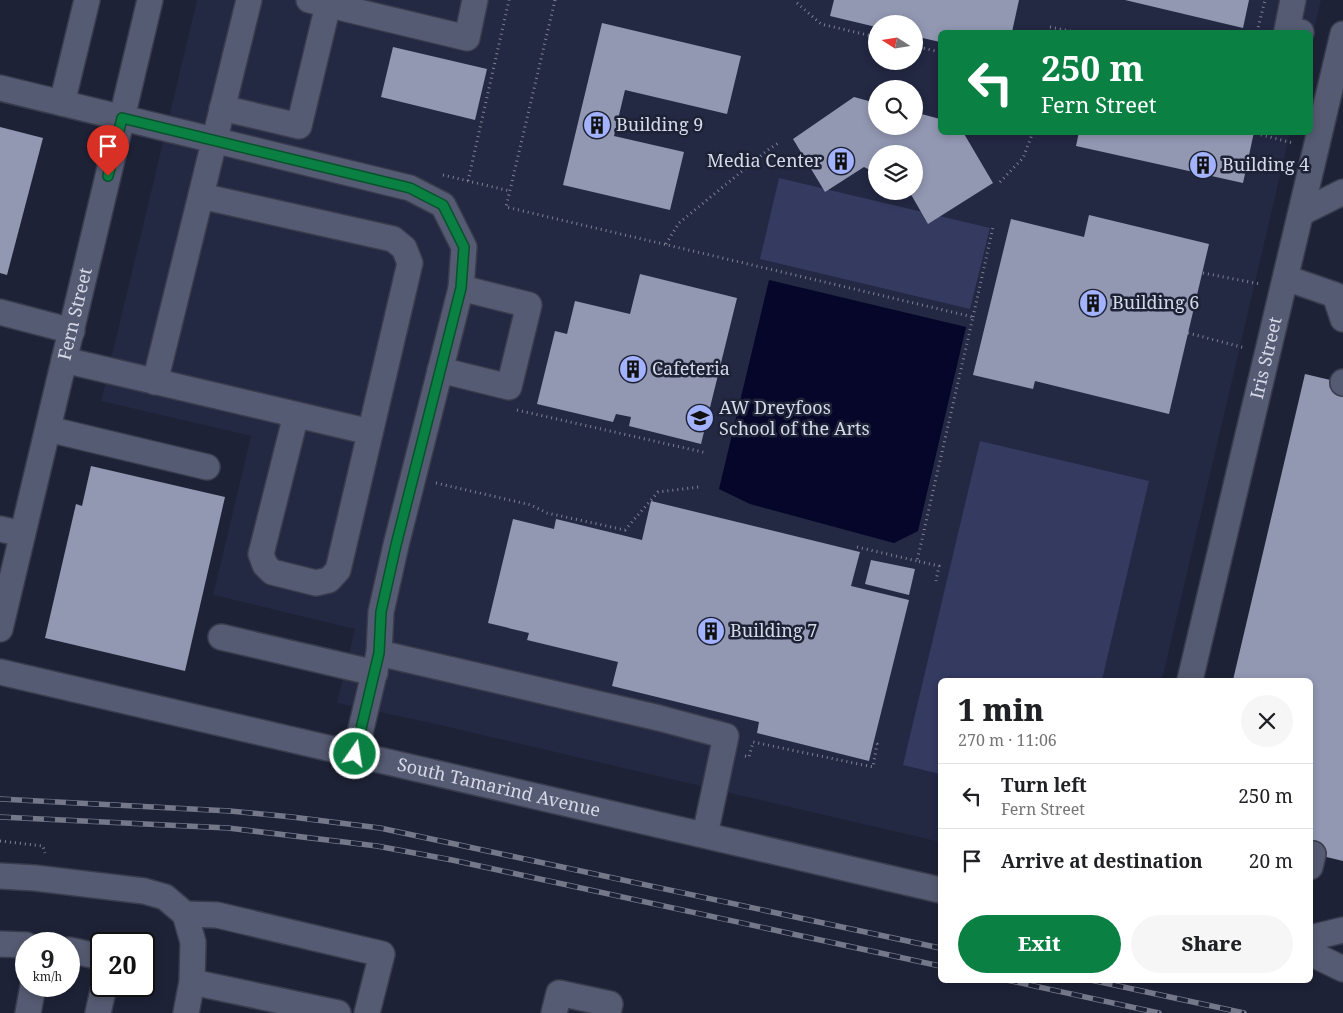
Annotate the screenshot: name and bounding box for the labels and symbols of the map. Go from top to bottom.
north arrow [868,15,922,70]
building icon: Building 9 [582,110,612,140]
place label: Building 9 [616,112,703,136]
pin [87,125,129,176]
building icon: Media Center [826,146,856,176]
place label: Media Center [707,148,823,172]
building icon: Building 4 [1188,150,1218,180]
place label: Building 4 [1222,152,1309,176]
street label: Fern Street [52,265,97,362]
building icon: Building 6 [1078,288,1108,318]
place label: Building 6 [1112,290,1199,314]
street label: Iris Street [1244,314,1287,401]
building icon: Cafeteria [618,354,648,384]
place label: Cafeteria [652,356,730,380]
place label: AW Dreyfoos School of the Arts [719,395,870,440]
school or university icon: AW Dreyfoos School of the Arts [685,403,715,433]
building icon: Building 7 [696,616,726,646]
place label: Building 7 [730,618,817,642]
position arrow [328,727,380,779]
street label: South Tamarind Avenue [395,752,603,822]
speed limit sign: 20 [90,932,155,997]

